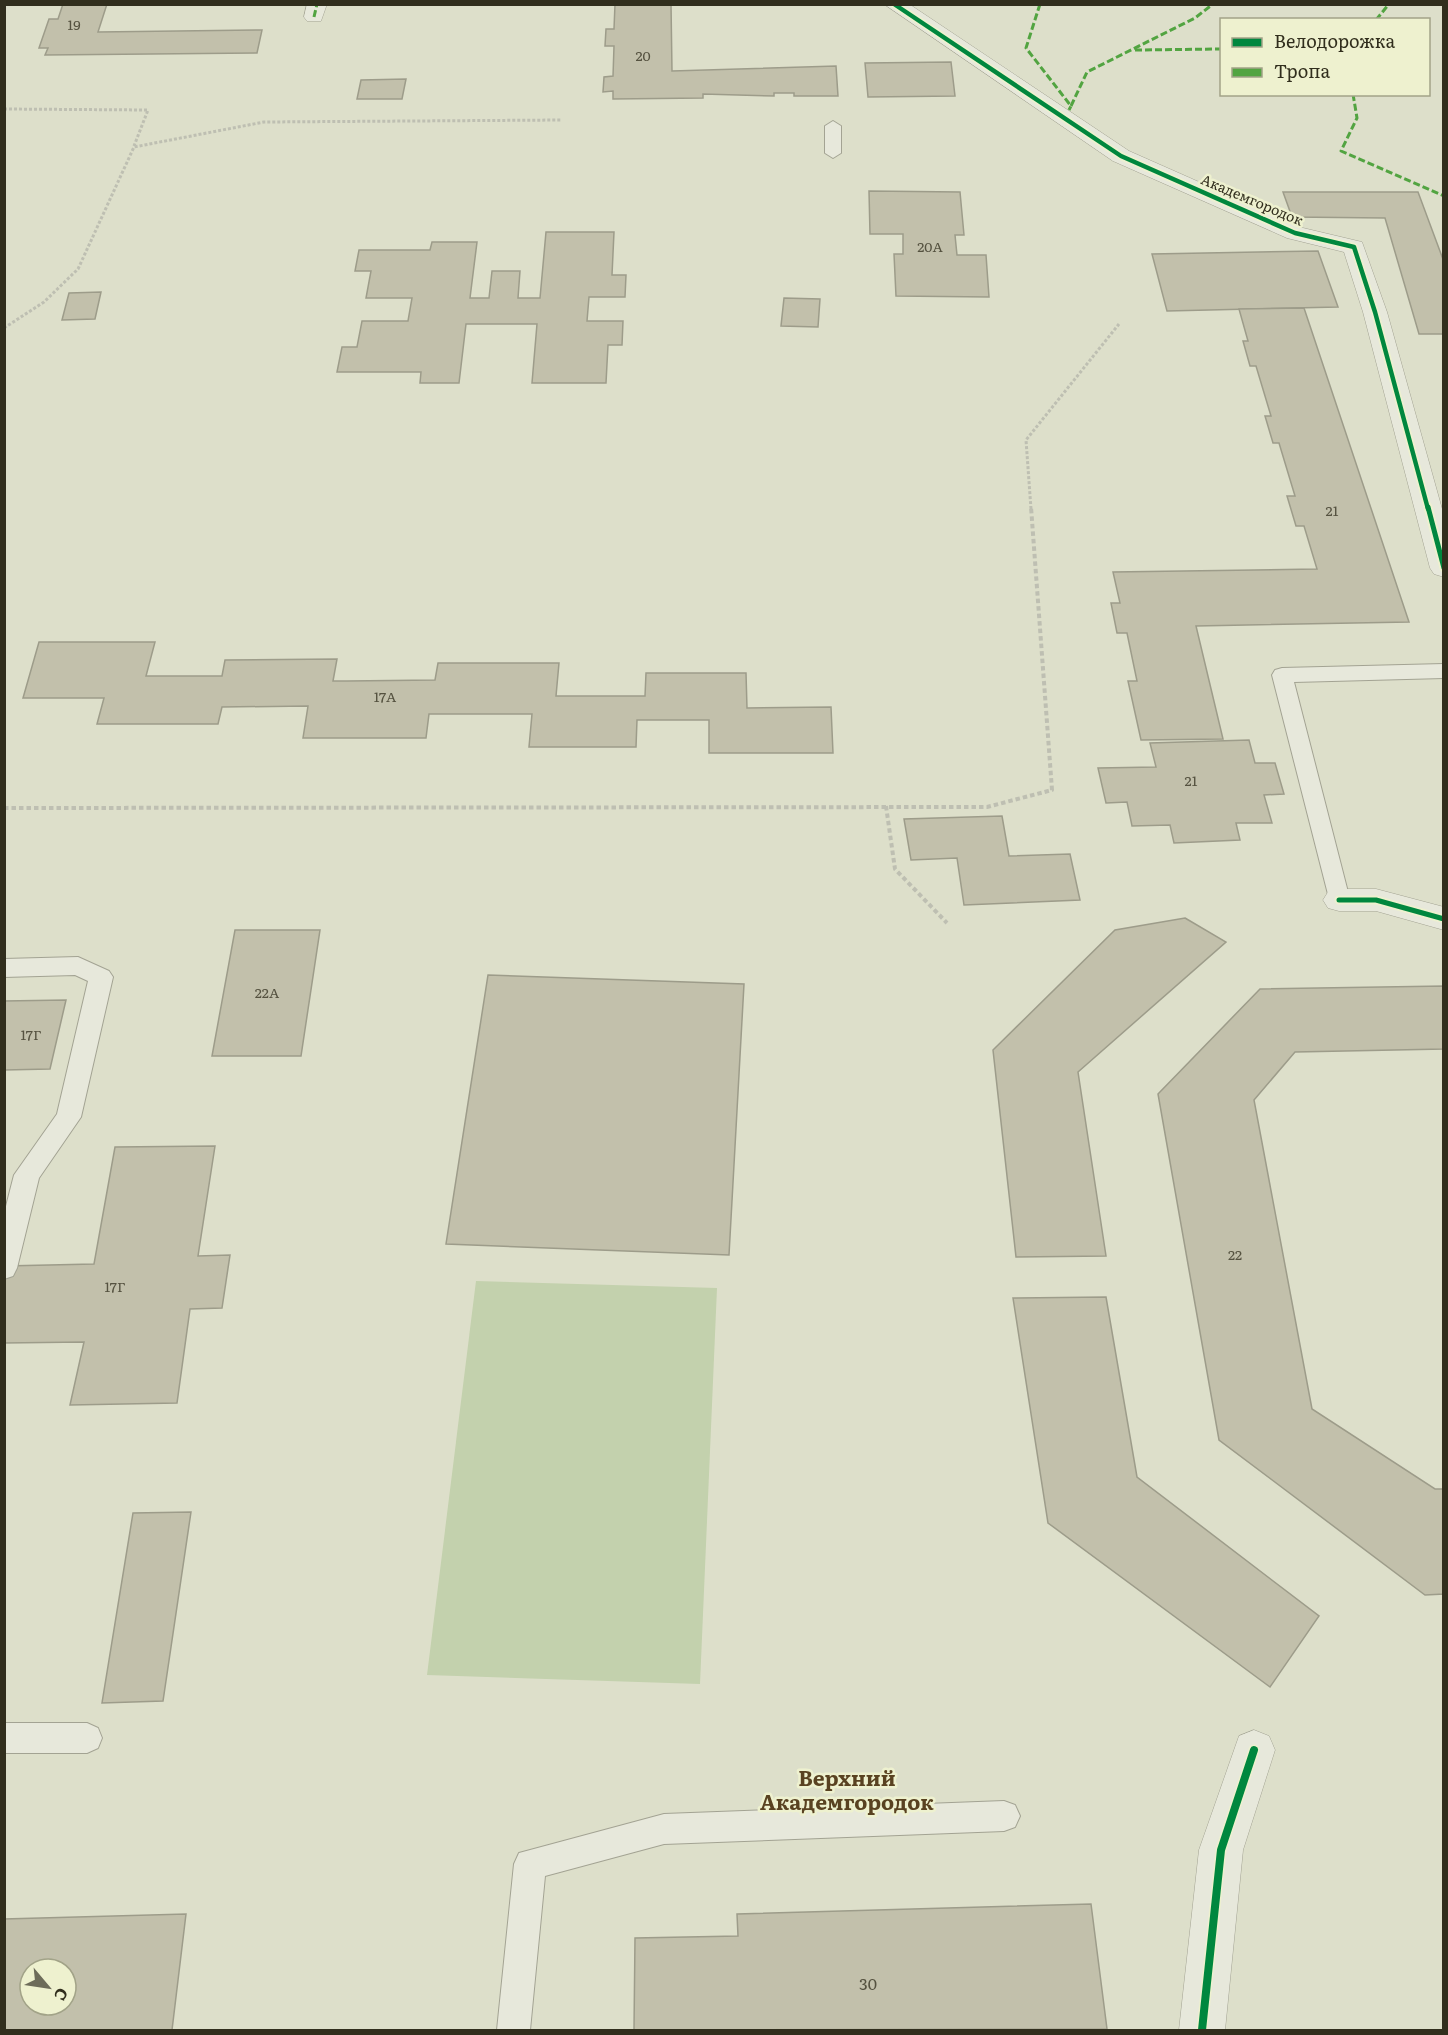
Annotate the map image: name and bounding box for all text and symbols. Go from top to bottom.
house number: 19 [67,14,81,34]
legend [1220,18,1430,96]
text: Велодорожка [1274,27,1396,54]
house number: 20 [635,45,651,65]
text: Тропа [1274,57,1330,84]
street label: Академгородок [1198,169,1307,230]
house number: 20А [917,236,943,256]
house number: 21 [1326,500,1339,520]
house number: 17А [374,686,397,706]
house number: 21 [1185,770,1198,790]
house number: 22А [255,982,280,1002]
house number: 17Г [21,1024,42,1044]
house number: 22 [1228,1244,1242,1264]
house number: 17Г [105,1276,126,1296]
district label: Верхний Академгородок [760,1761,934,1816]
north arrow [18,1957,78,2017]
house number: 30 [859,1971,877,1995]
text: С [49,1984,75,2006]

